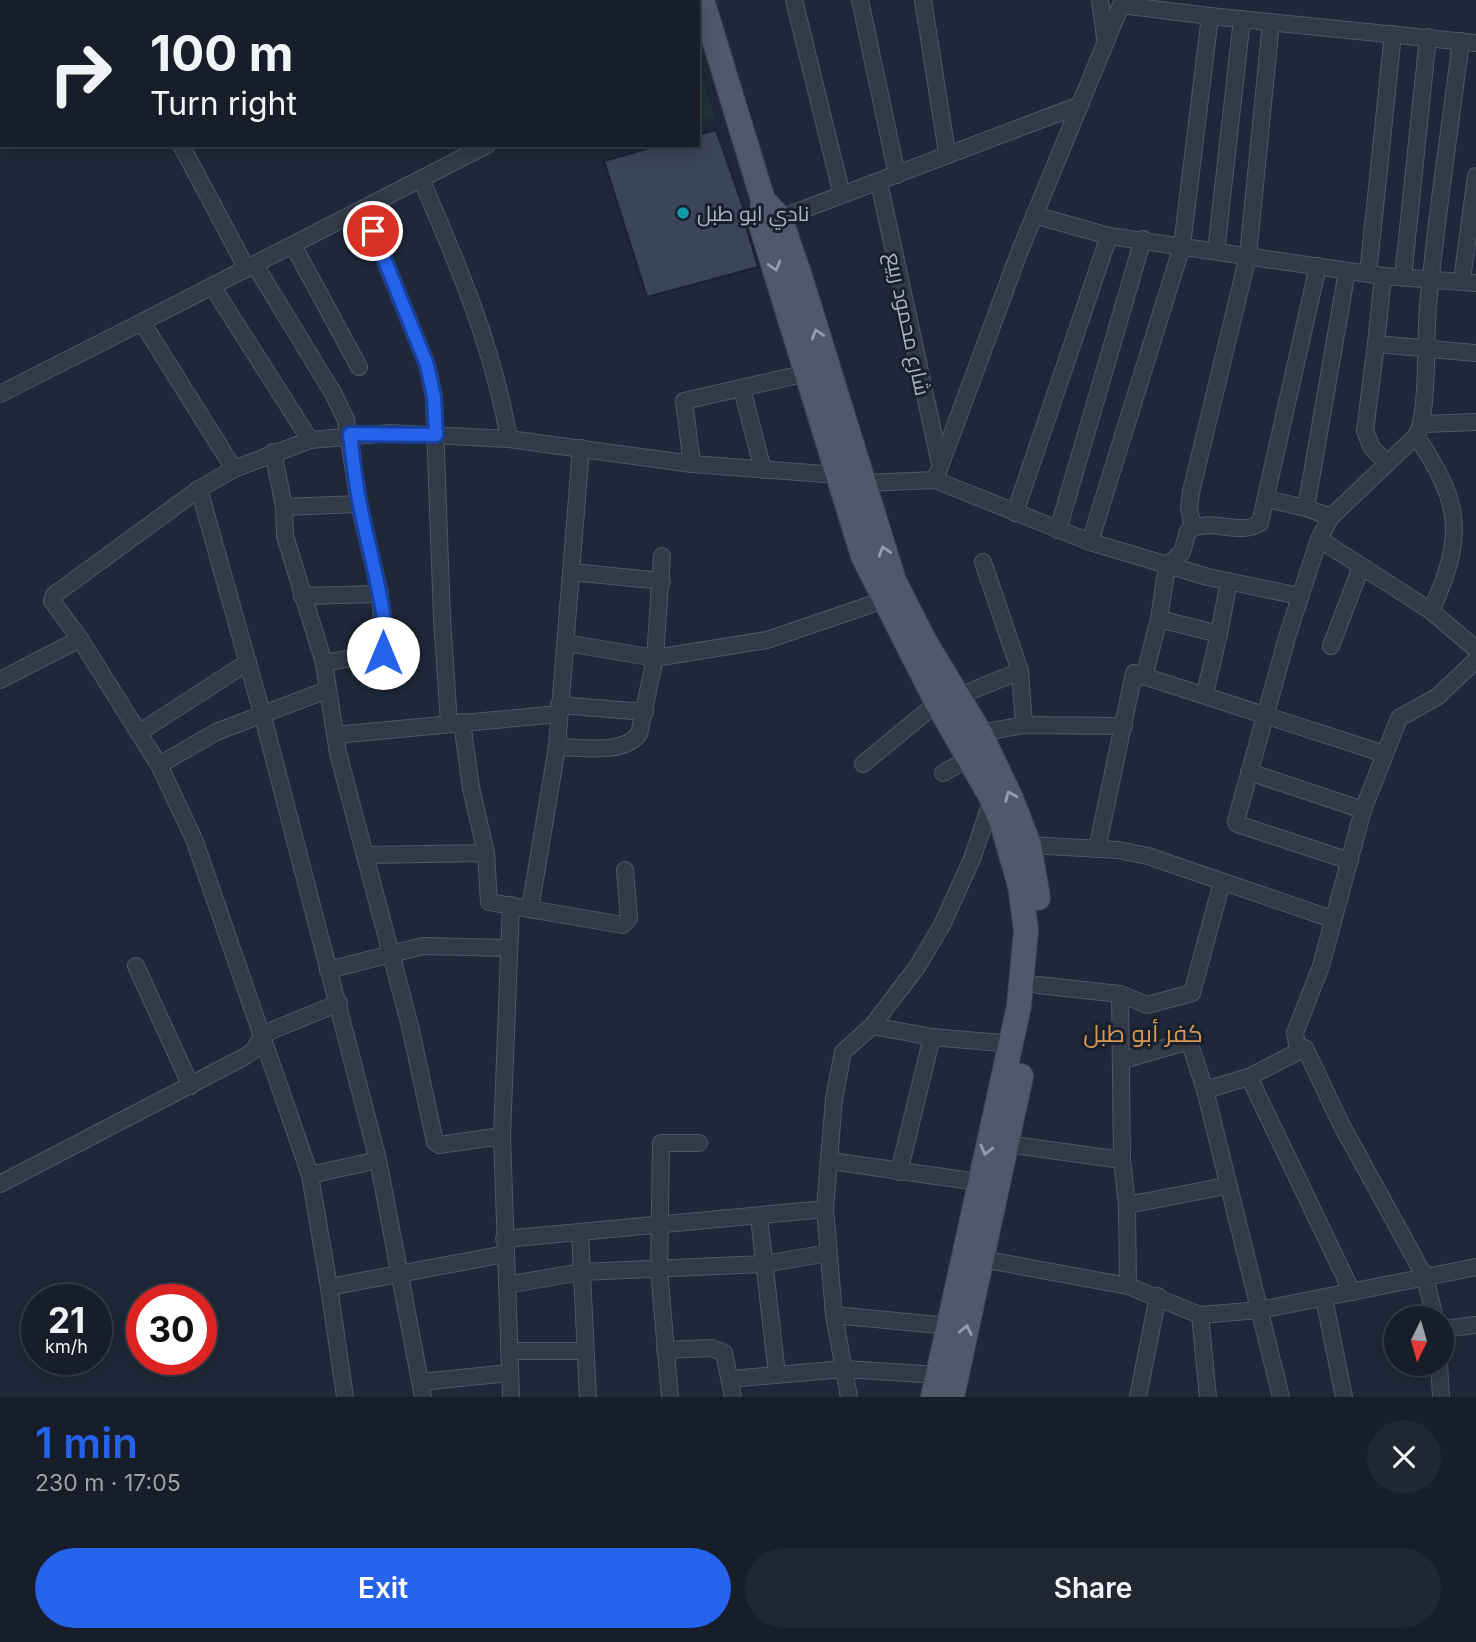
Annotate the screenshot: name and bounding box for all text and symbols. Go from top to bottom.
text: 100 m [150,24,294,83]
icon: right [35,28,126,119]
text: Turn right [150,84,297,123]
pin [343,201,403,261]
place label: نادي ابو طبل [697,201,809,230]
marker: نادي ابو طبل [675,205,691,221]
icon: arrive [354,212,392,250]
street label: شارع محمود ربيع [879,250,935,398]
one-way arrow [766,260,781,272]
one-way arrow [811,328,825,341]
one-way arrow [878,545,893,557]
position arrow [346,616,420,690]
one-way arrow [1004,791,1018,804]
district label: كفر أبو طبل [1083,1018,1203,1048]
one-way arrow [980,1143,994,1155]
speed limit sign: 30 [126,1284,217,1375]
text: 21 [48,1299,85,1341]
north arrow [1384,1306,1454,1376]
map controls [1384,1306,1454,1376]
one-way arrow [958,1324,973,1336]
text: km/h [45,1336,88,1357]
text: 1 min [35,1417,138,1468]
button: close [1367,1420,1441,1494]
text: 230 m · 17:05 [35,1469,181,1497]
button: Exit [35,1548,731,1628]
button: Share [745,1548,1441,1628]

